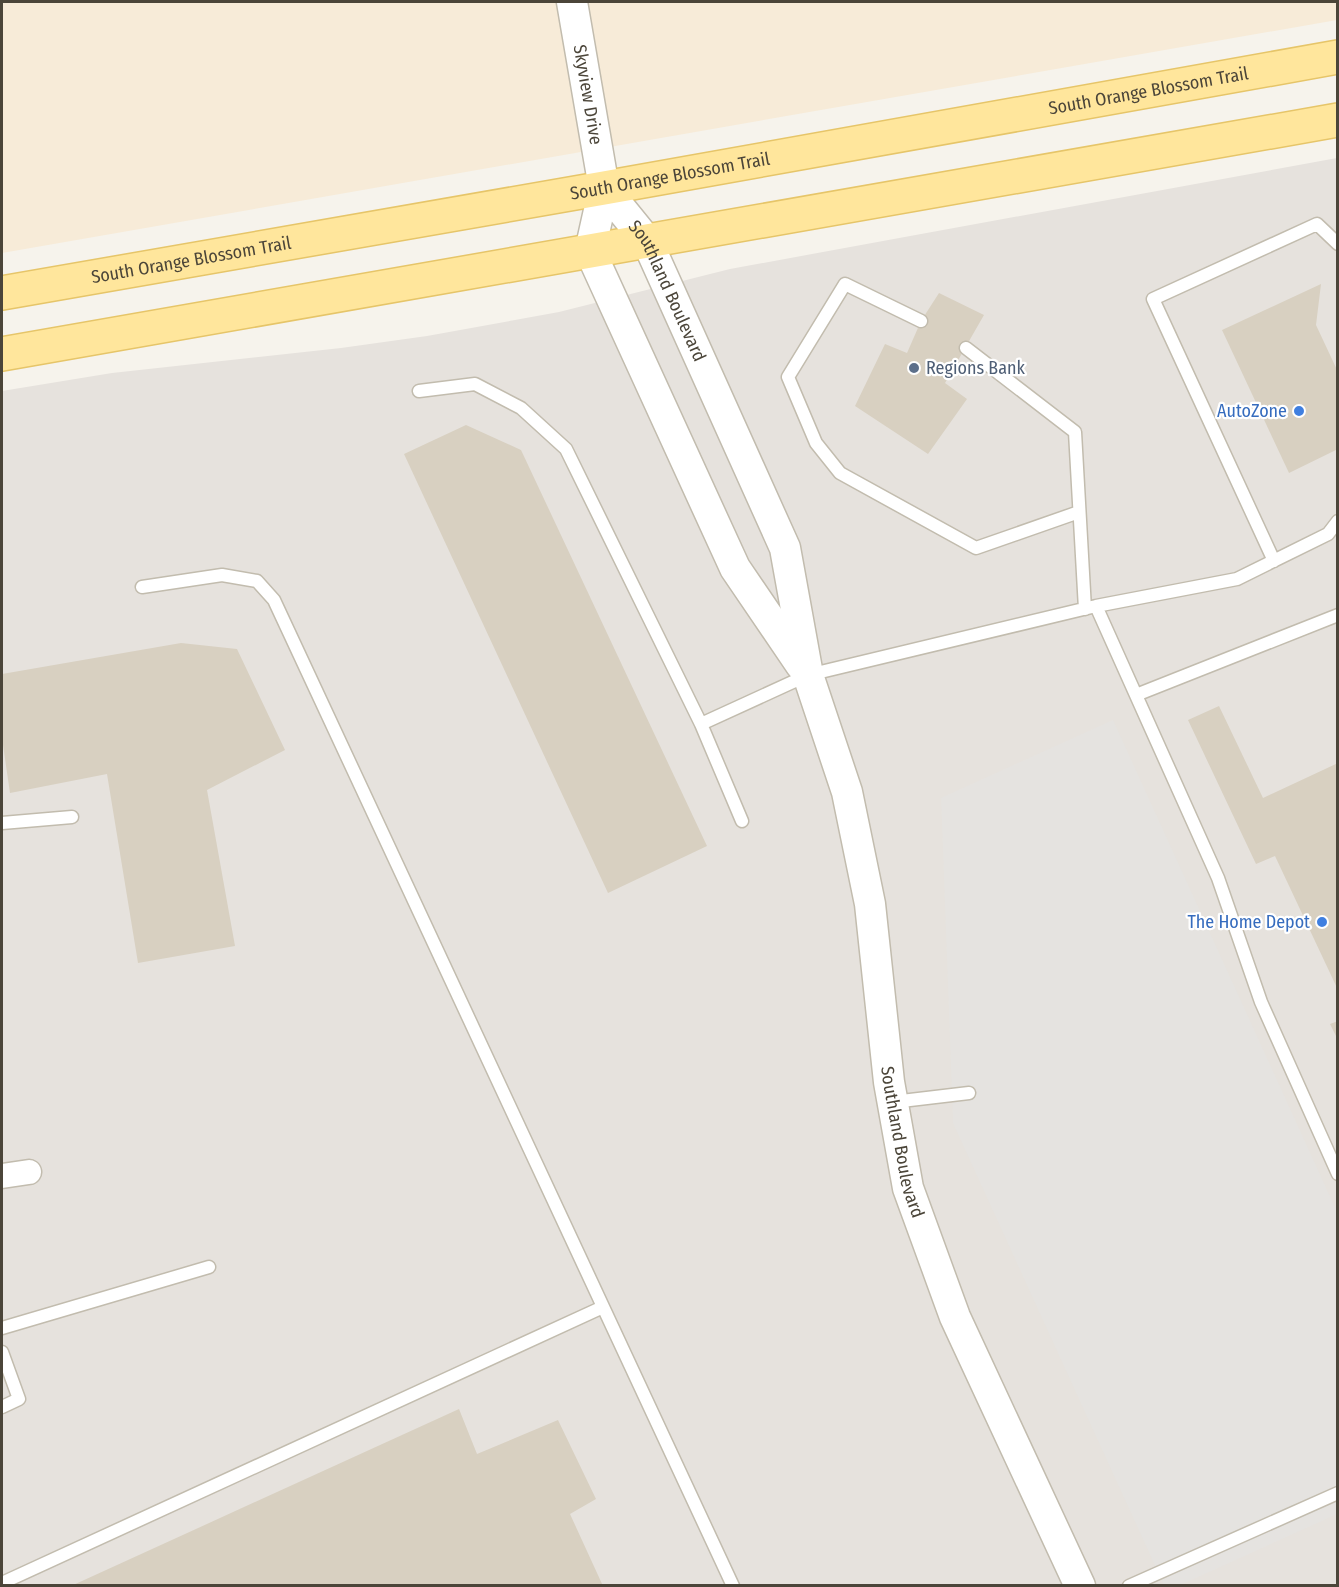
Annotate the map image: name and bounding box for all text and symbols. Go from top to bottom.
street label: Skyview Drive [569,43,607,146]
street label: South Orange Blossom Trail [1047,62,1250,119]
street label: South Orange Blossom Trail [568,148,772,205]
street label: Southland Boulevard [624,216,711,365]
street label: South Orange Blossom Trail [89,232,293,288]
place label: Regions Bank [926,357,1025,379]
marker: Regions Bank [907,361,921,375]
place label: AutoZone [1217,400,1287,422]
marker: AutoZone [1292,404,1306,418]
place label: The Home Depot [1187,911,1310,933]
marker: The Home Depot [1315,915,1329,929]
street label: Southland Boulevard [876,1065,929,1221]

